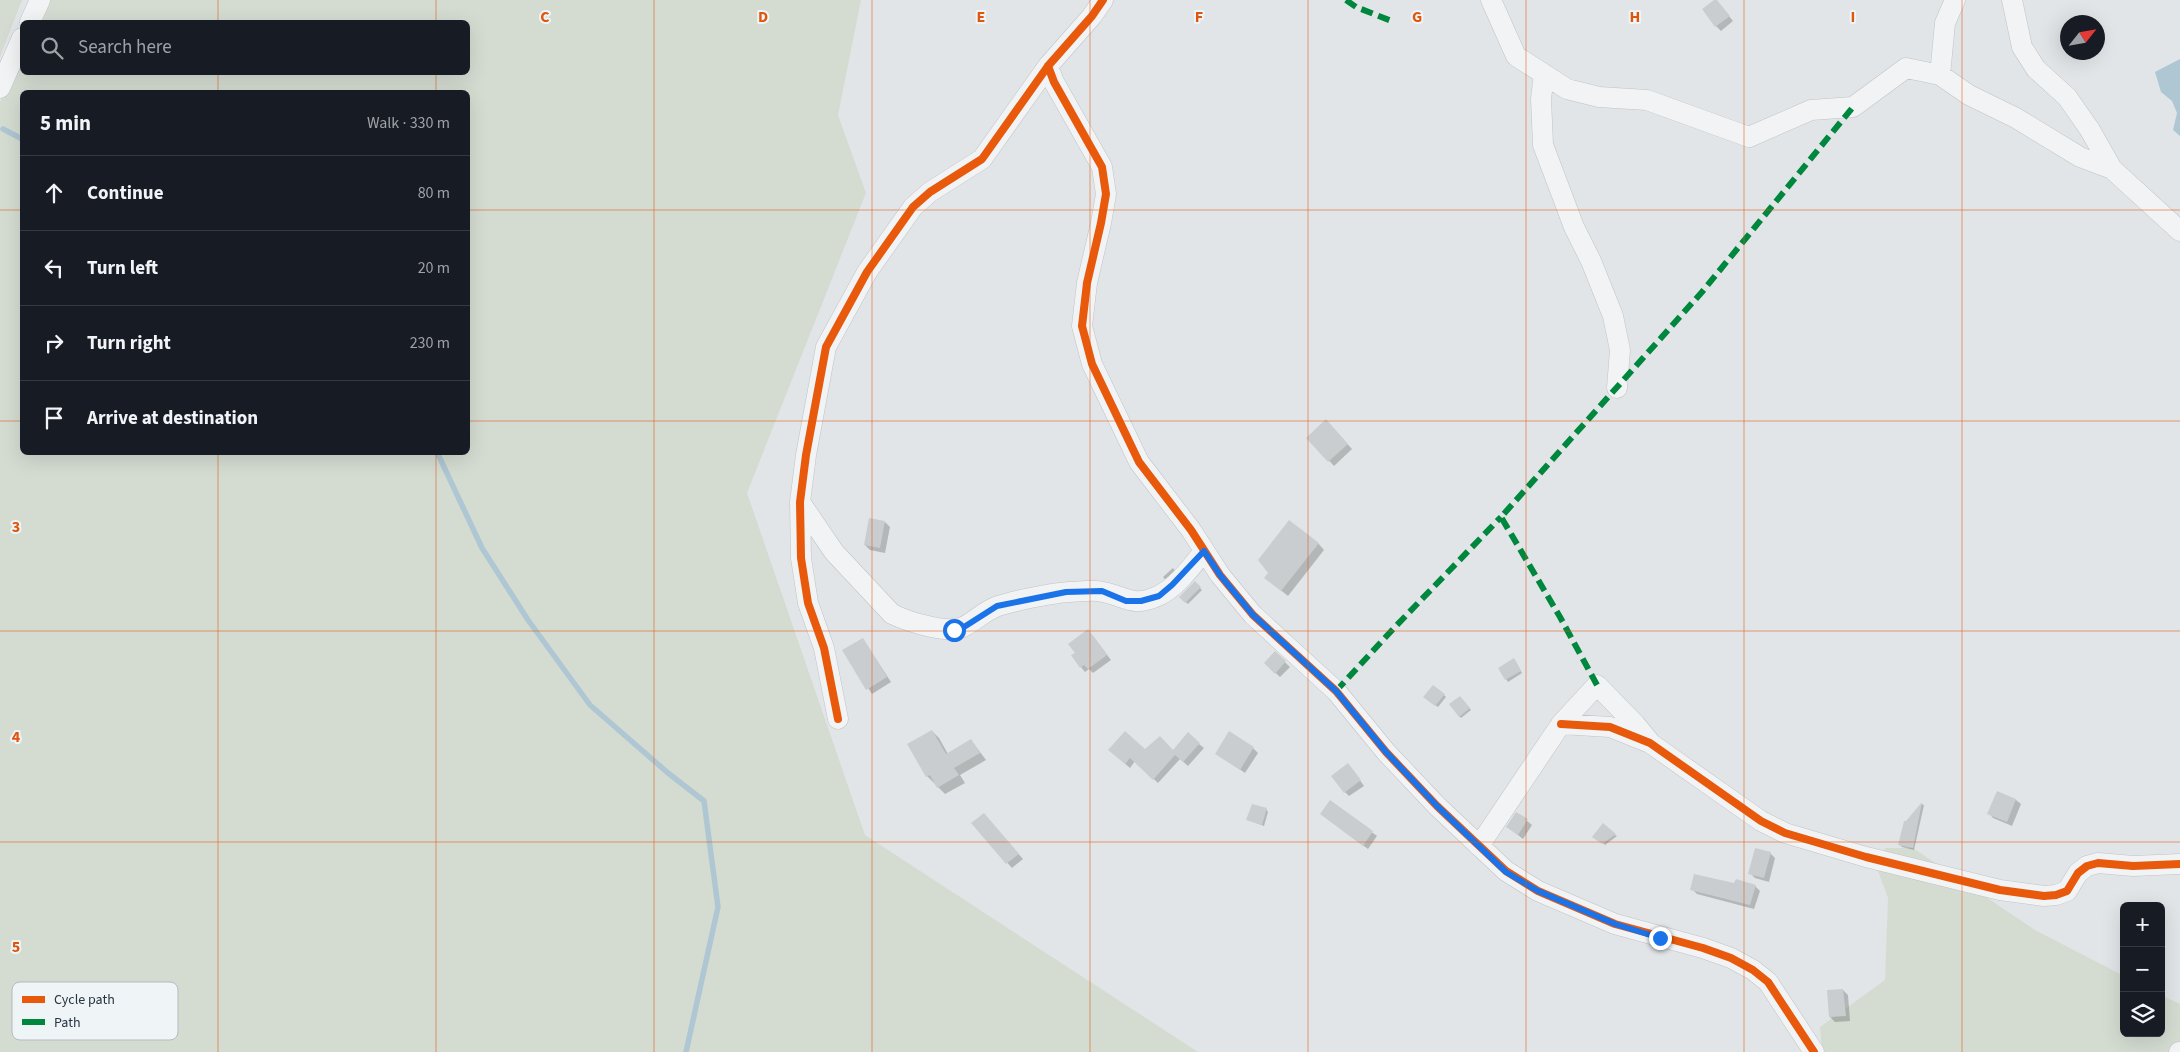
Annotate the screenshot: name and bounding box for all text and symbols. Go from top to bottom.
text: C [540,6,550,28]
text: D [758,6,768,28]
text: E [977,6,985,28]
text: F [1195,6,1203,28]
text: G [1412,6,1422,28]
text: H [1630,6,1640,28]
text: I [1851,6,1855,28]
north arrow [2060,15,2105,60]
search box [20,20,470,75]
icon: search [38,34,66,62]
text: Search here [78,34,172,61]
text: 5 min [40,108,91,138]
text: Walk · 330 m [367,112,450,134]
icon: ahead [40,179,68,207]
text: Continue [87,180,164,207]
text: 80 m [418,182,450,204]
icon: left [40,254,68,282]
text: Turn left [87,255,158,282]
text: 20 m [418,257,450,279]
icon: right [40,329,68,357]
text: Turn right [87,330,171,357]
text: 230 m [410,332,450,354]
icon: arrive [40,404,68,432]
text: Arrive at destination [87,405,258,432]
text: 3 [12,516,20,538]
route start [943,619,966,642]
text: 4 [12,726,21,748]
map controls [2120,902,2165,1037]
button: + [2120,902,2165,947]
route end [1649,927,1672,950]
text: 5 [12,936,20,958]
button: − [2120,947,2165,992]
legend [12,982,178,1040]
text: Cycle path [54,990,115,1010]
button: layers [2120,992,2165,1037]
text: Path [54,1013,81,1033]

